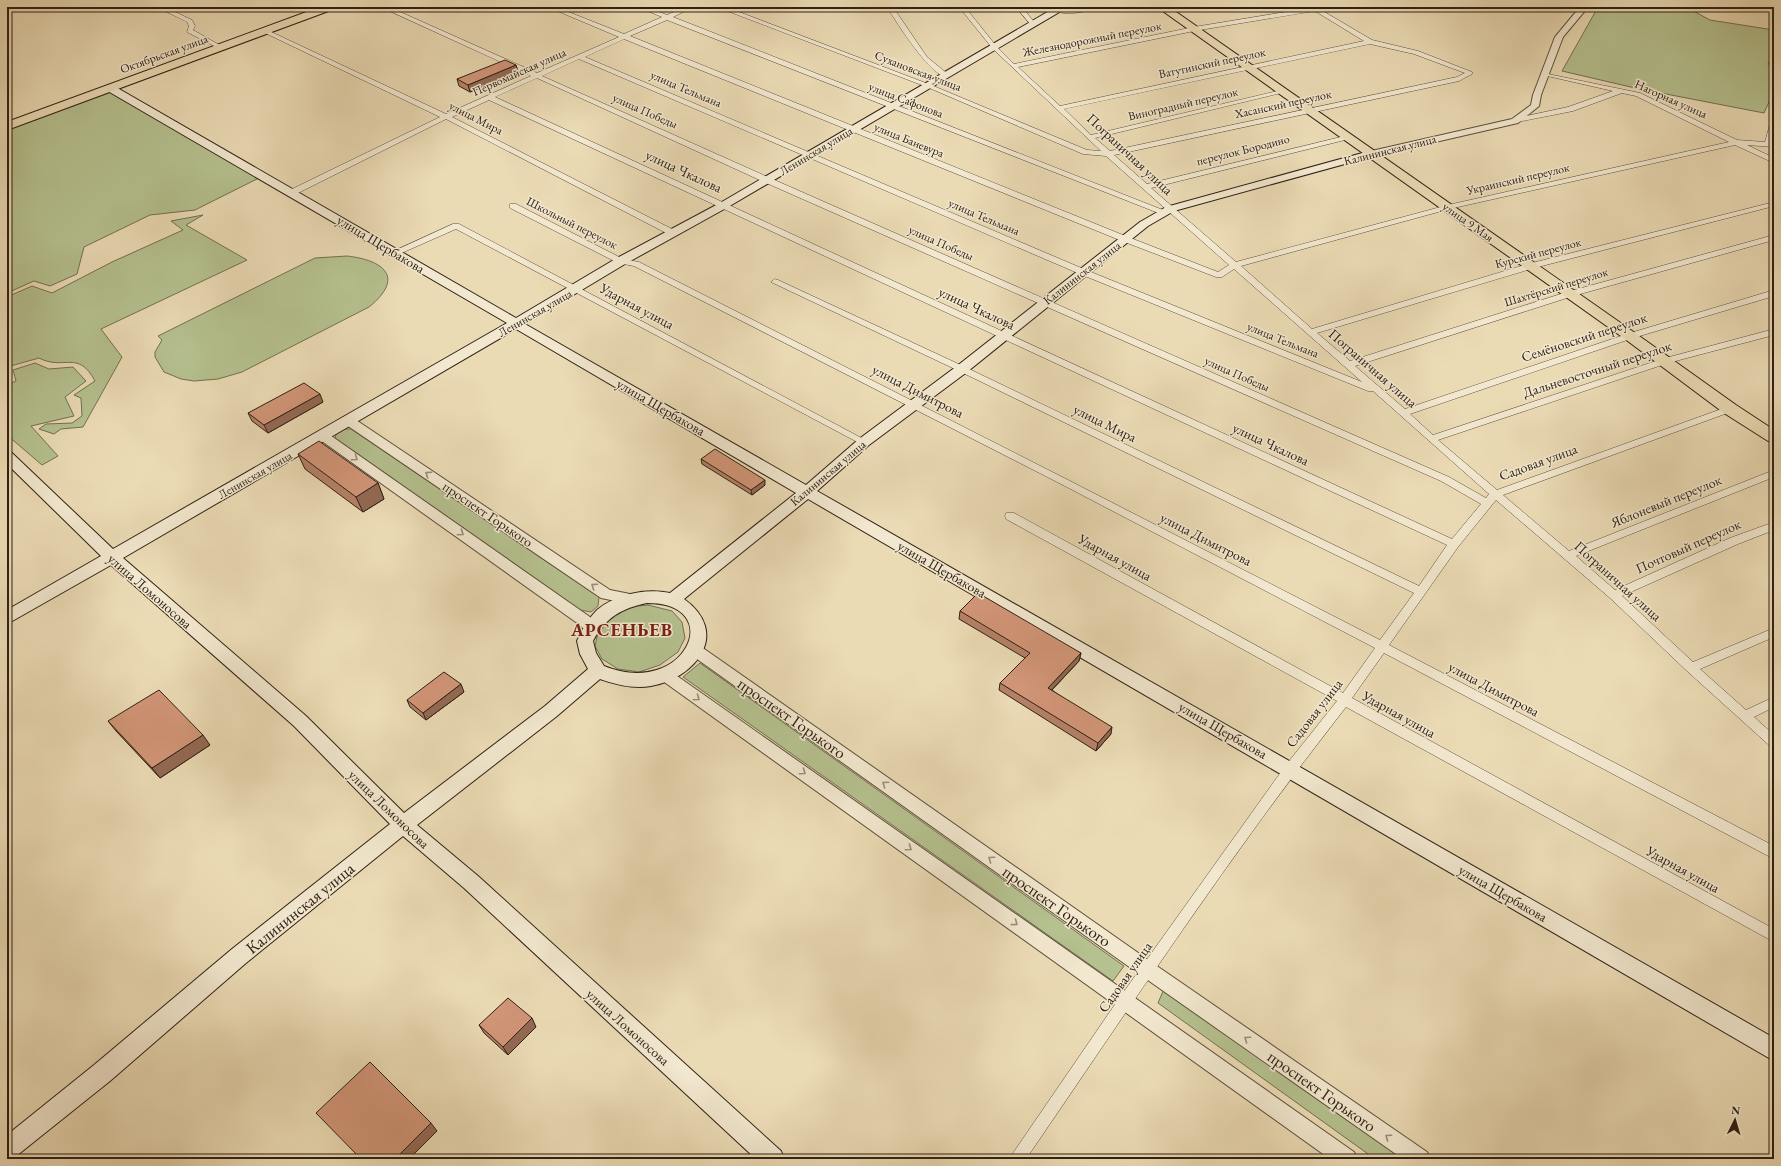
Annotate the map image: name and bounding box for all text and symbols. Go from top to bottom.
street label: Железнодорожный переулок [1020,18,1163,61]
street label: Октябрьская улица [118,31,210,77]
street label: Первомайская улица [470,44,569,100]
street label: Ватутинский переулок [1157,44,1267,82]
street label: Сухановская улица [872,47,964,95]
street label: улица Тельмана [648,67,724,111]
street label: Нагорная улица [1632,76,1710,122]
street label: улица Сафонова [866,78,946,122]
street label: Виноградный переулок [1126,84,1240,124]
street label: Хасанский переулок [1232,86,1333,122]
street label: улица Победы [610,90,681,133]
street label: улица Мира [446,98,506,138]
street label: Пограничная улица [1083,109,1177,199]
street label: улица Баневура [872,119,947,161]
street label: Ленинская улица [776,123,856,179]
street label: переулок Бородино [1195,131,1291,169]
street label: Калининская улица [1342,131,1438,169]
street label: улица Чкалова [643,145,725,197]
street label: Украинский переулок [1464,159,1571,199]
street label: Школьный переулок [524,193,621,253]
street label: улица Тельмана [946,195,1022,239]
street label: улица 9 Мая [1439,198,1497,246]
street label: улица Щербакова [334,211,429,278]
street label: улица Победы [906,222,977,265]
street label: Курский переулок [1493,234,1583,272]
street label: Калининская улица [1040,237,1124,308]
street label: Шахтёрский переулок [1502,264,1610,310]
street label: Ударная улица [596,278,678,333]
street label: улица Чкалова [936,282,1018,334]
street label: Ленинская улица [495,285,575,341]
street label: Семёновский переулок [1519,308,1649,366]
street label: улица Тельмана [1245,318,1321,362]
street label: Пограничная улица [1325,325,1421,412]
street label: Дальневосточный переулок [1520,336,1674,402]
street label: улица Победы [1202,353,1273,396]
street label: улица Димитрова [869,360,967,422]
street label: улица Щербакова [613,374,709,440]
street label: улица Мира [1070,400,1140,446]
street label: улица Чкалова [1230,418,1312,470]
street label: Калининская улица [787,436,869,510]
street label: Садовая улица [1496,439,1580,484]
street label: Ленинская улица [215,447,295,503]
one-way arrow [350,453,357,460]
street label: Яблоневый переулок [1607,470,1724,532]
one-way arrow [425,471,432,479]
street label: проспект Горького [439,477,537,551]
street label: улица Димитрова [1157,508,1255,570]
street label: Почтовый переулок [1632,515,1744,577]
one-way arrow [457,528,464,536]
street label: Ударная улица [1074,529,1155,585]
street label: улица Щербакова [894,536,990,602]
street label: Пограничная улица [1570,537,1666,625]
street label: улица Ломоносова [104,549,196,633]
one-way arrow [591,583,598,590]
district label: АРСЕНЬЕВ [570,618,673,641]
street label: улица Димитрова [1445,657,1543,721]
street label: проспект Горького [733,672,851,764]
street label: Садовая улица [1282,675,1347,751]
street label: Ударная улица [1358,686,1439,742]
one-way arrow [693,693,700,701]
street label: улица Щербакова [1175,697,1271,763]
street label: улица Ломоносова [345,766,434,853]
one-way arrow [799,767,806,774]
one-way arrow [883,782,890,789]
street label: Ударная улица [1642,841,1723,897]
one-way arrow [905,843,912,850]
street label: Калининская улица [241,857,359,959]
one-way arrow [989,857,996,864]
street label: проспект Горького [998,860,1116,952]
street label: улица Щербакова [1455,860,1551,926]
one-way arrow [1011,919,1018,926]
street label: Садовая улица [1094,938,1156,1016]
street label: улица Ломоносова [583,985,674,1069]
one-way arrow [1244,1036,1251,1044]
street label: проспект Горького [1263,1045,1381,1137]
north arrow [1715,1100,1755,1140]
text: N [1731,1103,1741,1117]
one-way arrow [1385,1134,1392,1142]

